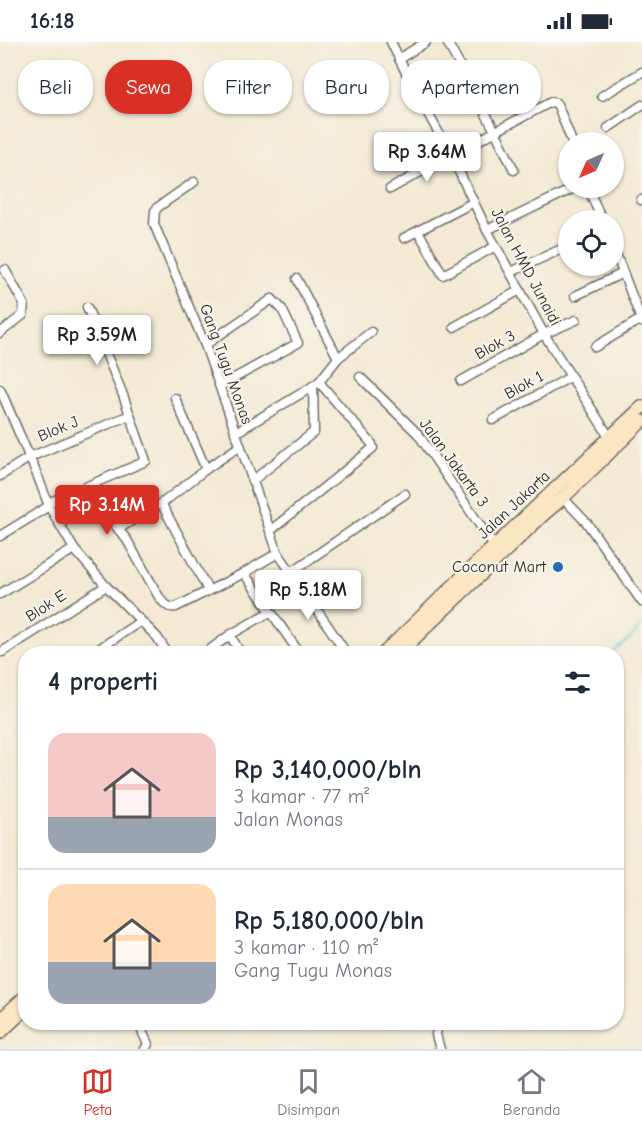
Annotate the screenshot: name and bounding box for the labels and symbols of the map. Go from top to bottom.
pin: Rp 3.64M [365,132,489,183]
north arrow [558,132,624,198]
street label: Jalan HMD Junaidi [487,205,565,329]
street label: Gang Tugu Monas [196,301,256,427]
pin: Rp 3.59M [35,315,159,366]
street label: Blok 3 [472,327,518,363]
street label: Blok 1 [502,367,546,403]
street label: Blok J [35,412,81,446]
street label: Jalan Jakarta 3 [416,415,492,511]
street label: Jalan Jakarta [474,467,554,543]
pin: Rp 3.14M [45,485,169,536]
place label: Coconut Mart [452,558,546,576]
marker: Coconut Mart [551,560,565,574]
pin: Rp 5.18M [246,570,370,621]
street label: Blok E [22,586,70,626]

